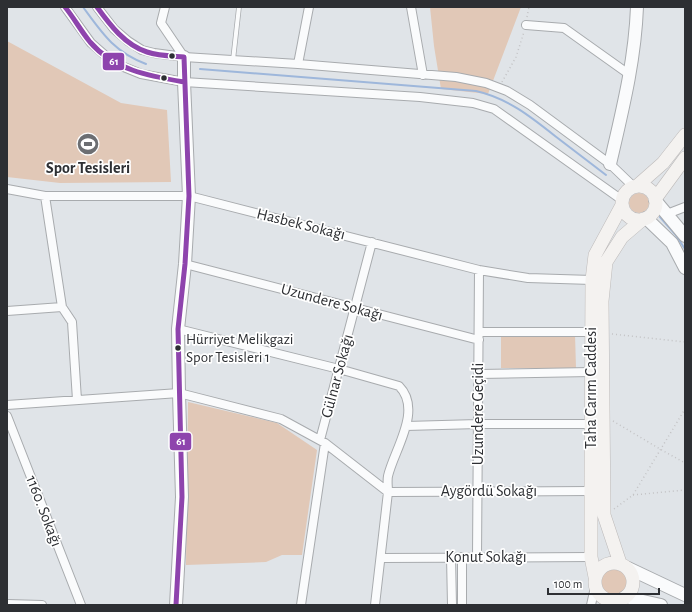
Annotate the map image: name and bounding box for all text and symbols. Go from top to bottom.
unlabelled marker [167,51,177,61]
line badge: 61 [102,52,125,71]
text: 61 [109,56,119,67]
unlabelled marker [159,73,169,83]
sports icon: Spor Tesisleri [75,131,101,157]
place label: Spor Tesisleri [46,160,130,176]
street label: Hasbek Sokağı [255,205,347,243]
street label: Uzundere Sokağı [279,281,385,323]
street label: Taha Carım Caddesi [583,327,599,449]
place label: Hürriyet Melikgazi Spor Tesisleri 1 [186,332,293,365]
street label: Gülnar Sokağı [318,332,356,420]
marker: Hürriyet Melikgazi Spor Tesisleri 1 [173,343,183,353]
street label: Uzundere Geçidi [470,363,486,465]
line badge: 61 [169,432,192,451]
text: 61 [176,436,186,447]
street label: 1160. Sokağı [23,473,65,549]
street label: Aygördü Sokağı [441,483,537,500]
street label: Konut Sokağı [445,549,527,565]
scale bar [548,570,659,596]
text: 100 m [554,578,582,590]

